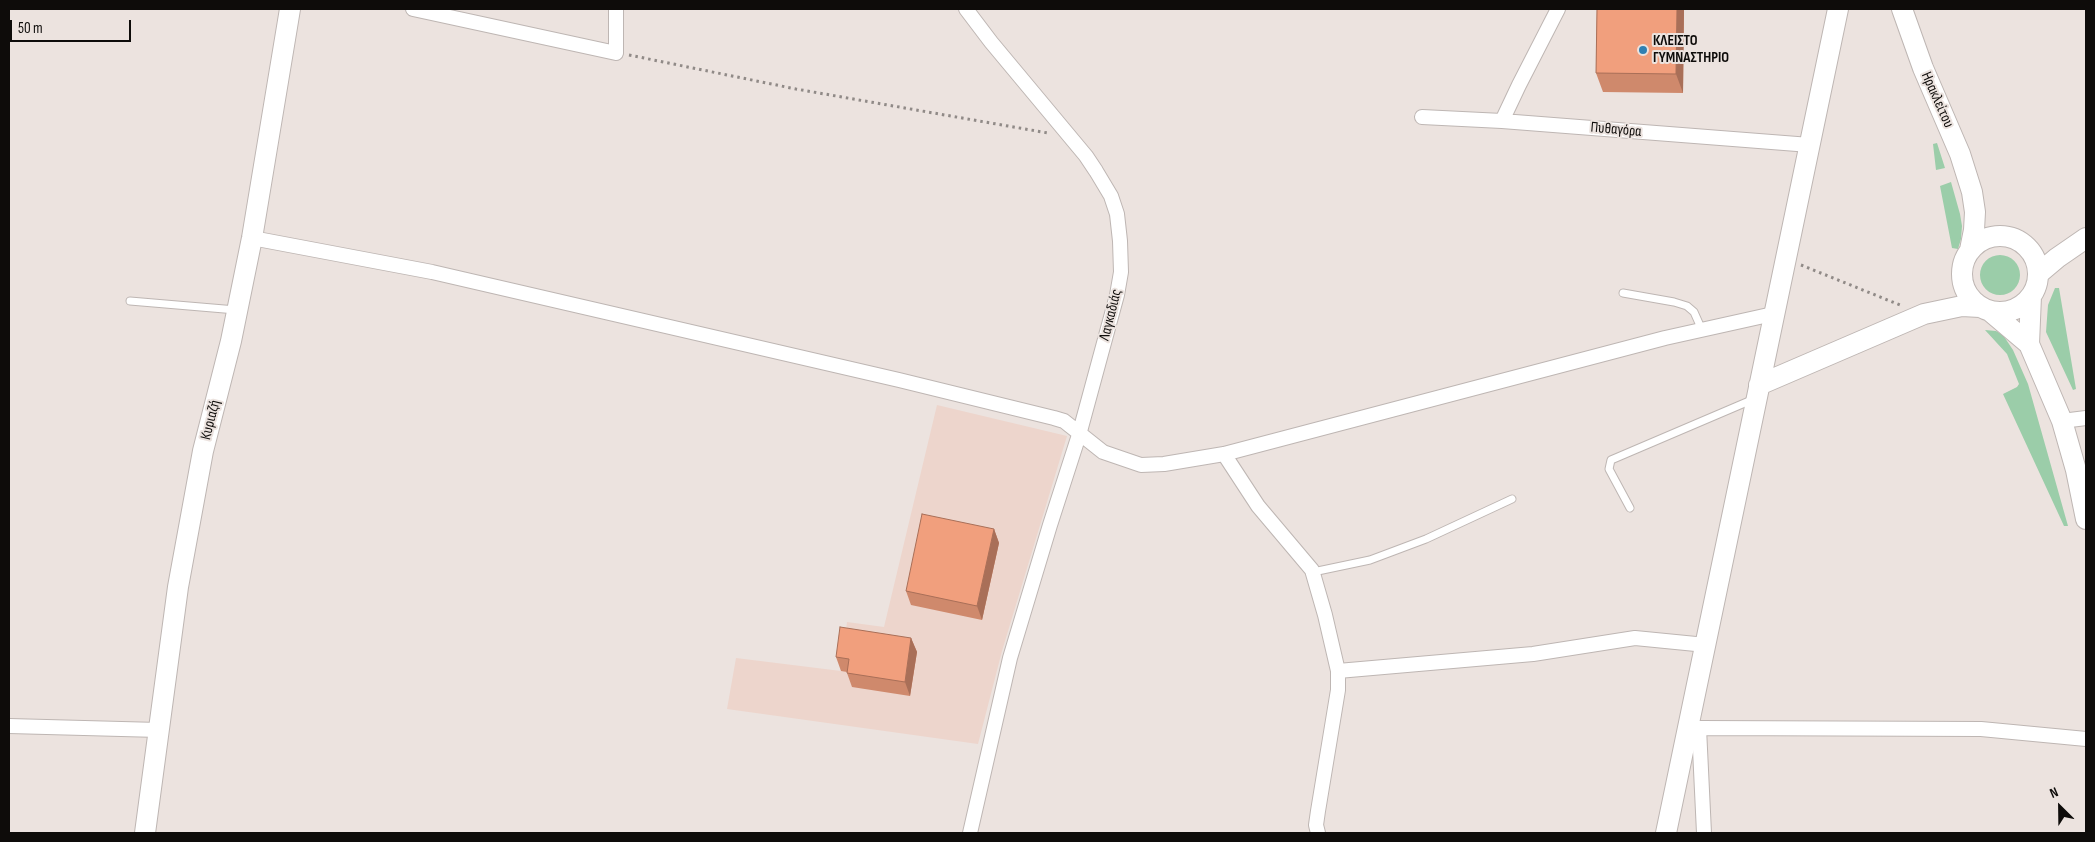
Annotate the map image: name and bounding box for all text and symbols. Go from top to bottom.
scale bar [12,10,134,42]
text: 50 m [18,19,43,38]
place label: ΚΛΕΙΣΤΟ ΓΥΜΝΑΣΤΗΡΙΟ [1653,32,1729,67]
marker: ΚΛΕΙΣΤΟ ΓΥΜΝΑΣΤΗΡΙΟ [1637,44,1649,56]
street label: Ηρακλείτου [1917,69,1957,131]
street label: Πυθαγόρα [1590,119,1642,141]
street label: Λαγκαδιάς [1096,287,1126,343]
street label: Κυριαζή [197,398,225,442]
north arrow [2035,782,2085,832]
text: N [2047,783,2061,802]

